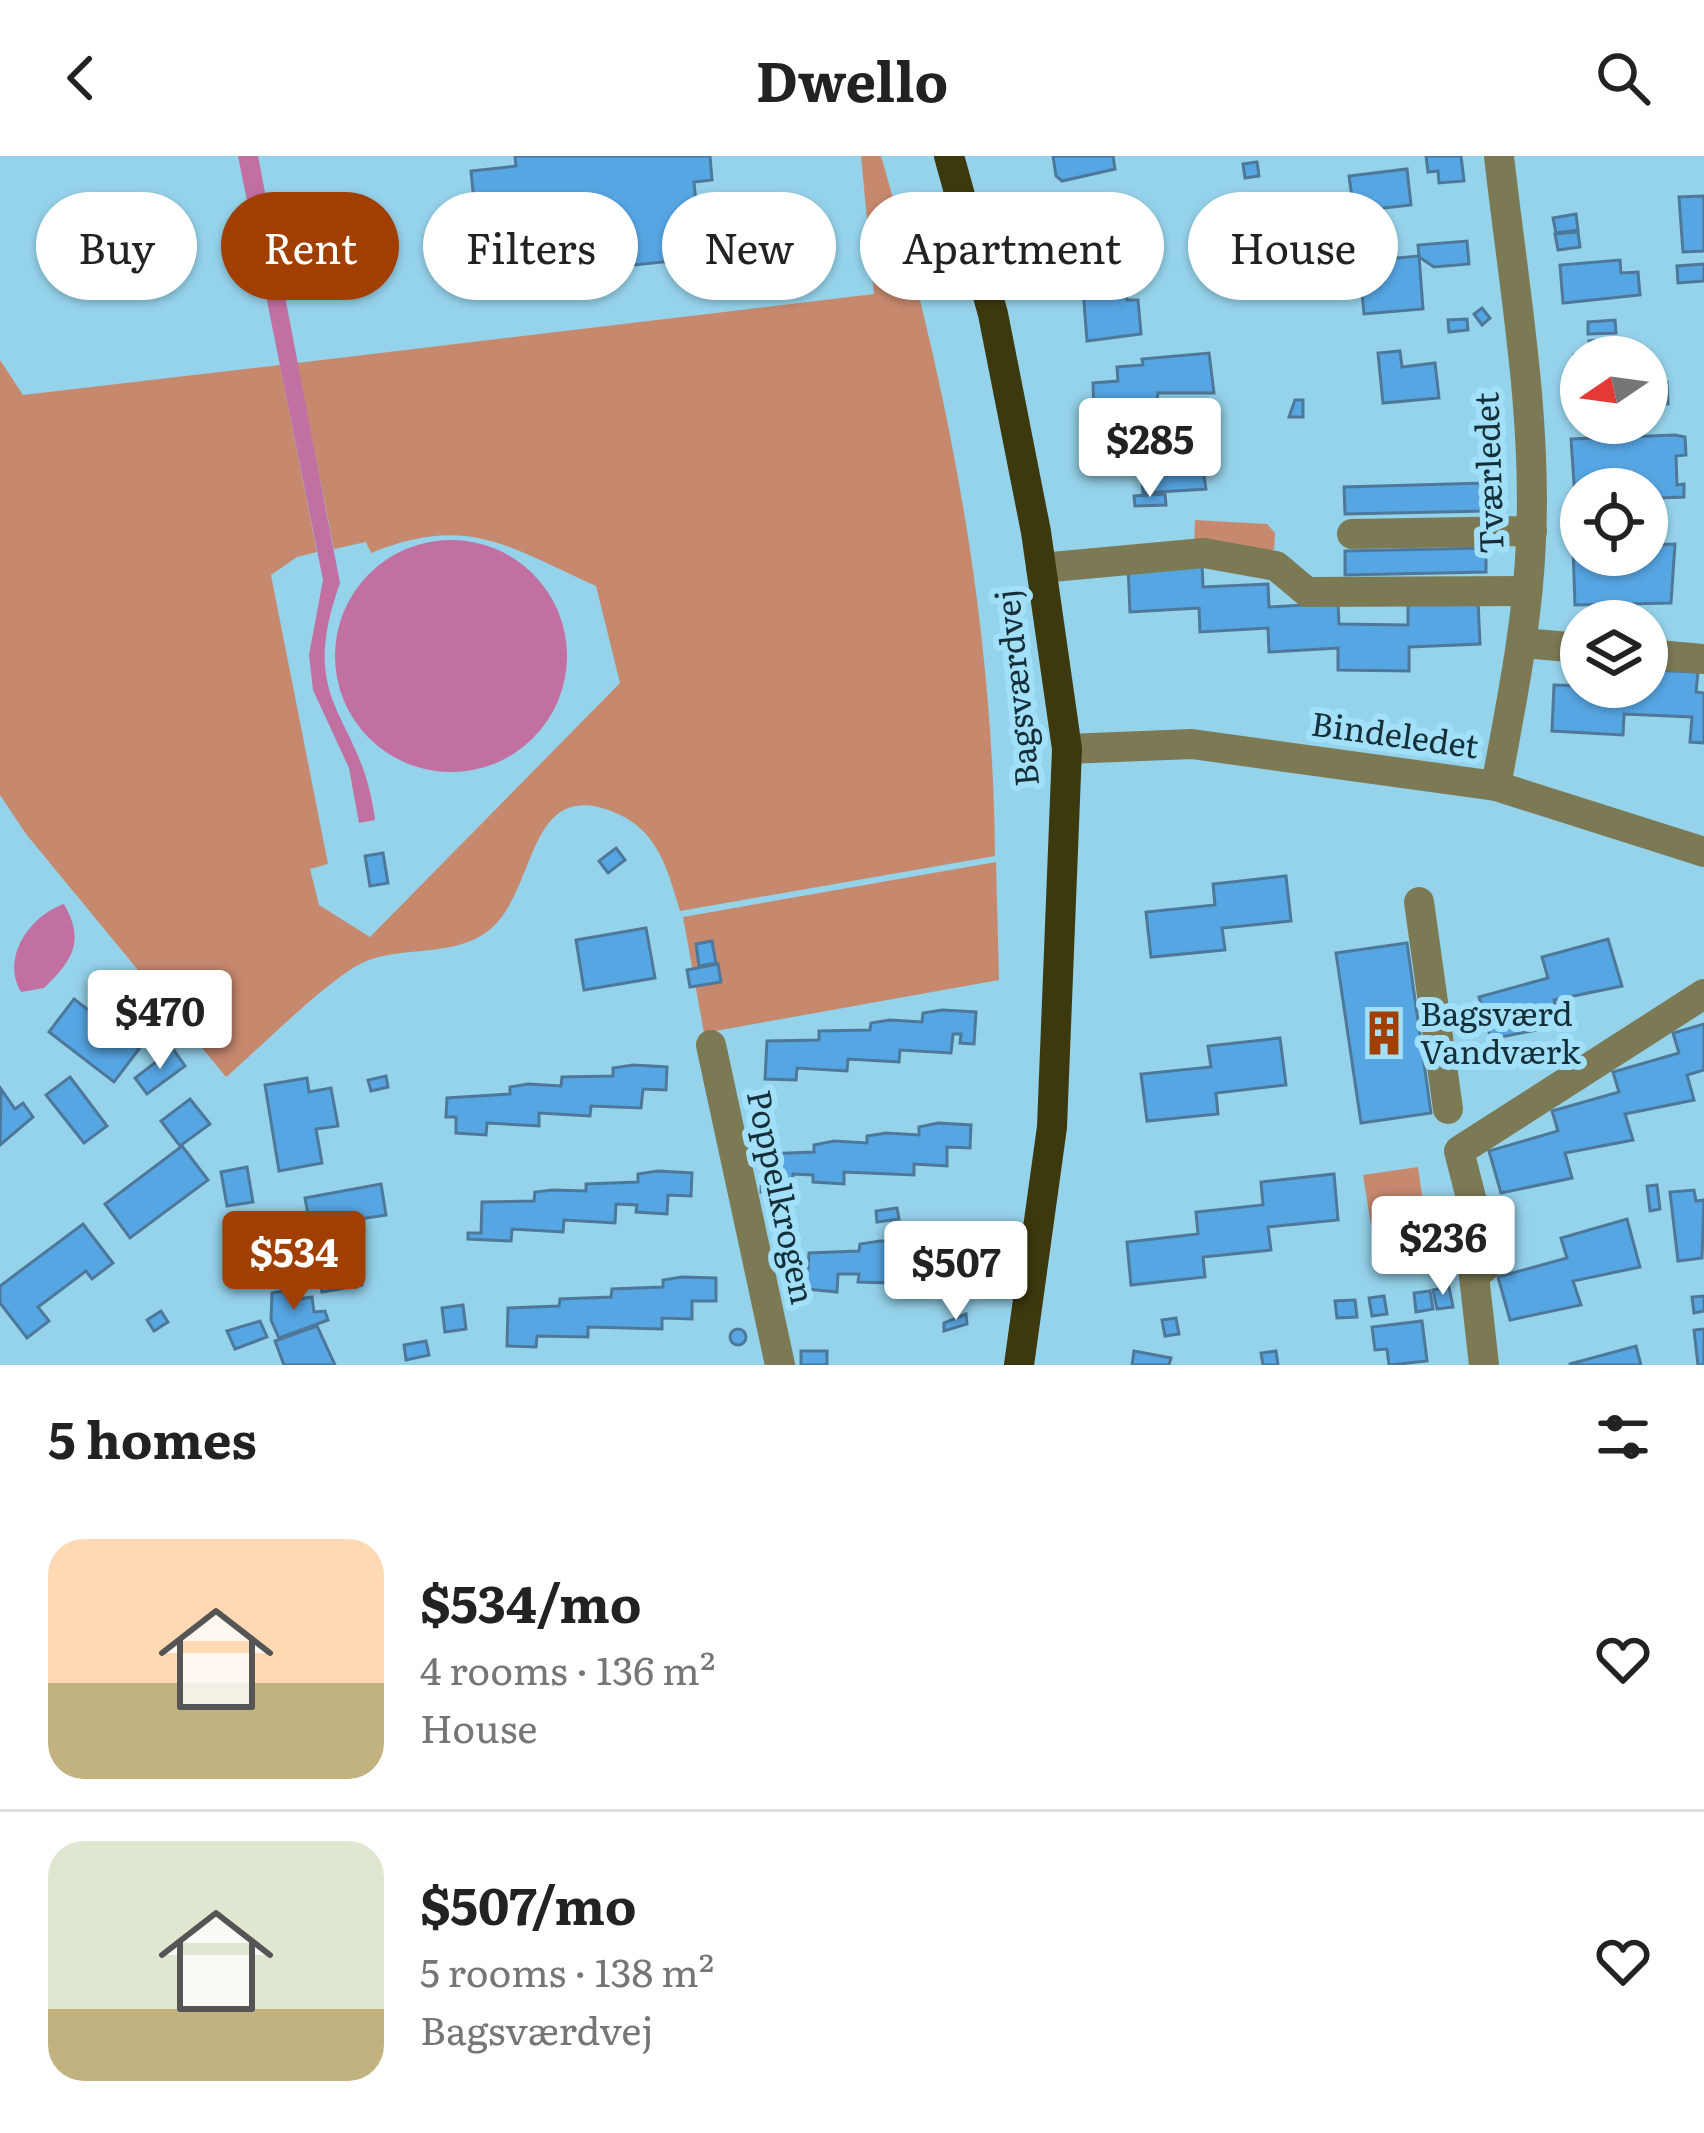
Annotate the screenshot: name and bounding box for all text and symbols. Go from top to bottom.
text: Dwello [756,38,948,119]
icon: back [48,45,114,111]
icon: search [1590,45,1656,111]
chip: Buy [36,192,197,300]
chip: Rent [221,192,399,300]
chip: Filters [423,192,638,300]
chip: New [662,192,836,300]
chip: Apartment [860,192,1164,300]
chip: House [1188,192,1398,300]
north arrow [1560,336,1668,444]
map controls [1560,336,1668,708]
street label: Tværledet [1459,391,1514,555]
pin: $285 [1079,398,1221,500]
text: $285 [1106,408,1194,466]
button: locate [1560,468,1668,576]
street label: Bagsværdvej [980,587,1049,789]
button: layers [1560,600,1668,708]
street label: Bindeledet [1308,697,1483,769]
pin: $470 [89,970,231,1072]
text: $470 [115,980,205,1038]
place label: Bagsværd Vandværk [1420,987,1581,1074]
building icon: Bagsværd Vandværk [1359,1008,1409,1058]
street label: Poppelkrogen [737,1085,830,1308]
pin: $236 [1372,1196,1514,1298]
text: $236 [1399,1206,1487,1264]
pin: $534 [223,1211,365,1313]
text: $534 [249,1221,339,1279]
pin: $507 [885,1221,1027,1323]
text: $507 [911,1231,1001,1289]
text: 5 homes [48,1399,257,1475]
icon: filters [1590,1404,1656,1470]
text: $534/mo [420,1563,642,1639]
icon: home [144,1587,288,1731]
icon: heart [1590,1626,1656,1692]
text: 4 rooms · 136 m² [420,1639,715,1697]
text: House [420,1697,538,1755]
text: $507/mo [420,1865,637,1941]
icon: home [144,1889,288,2033]
icon: heart [1590,1928,1656,1994]
text: 5 rooms · 138 m² [420,1941,714,1999]
text: Bagsværdvej [420,1999,654,2057]

